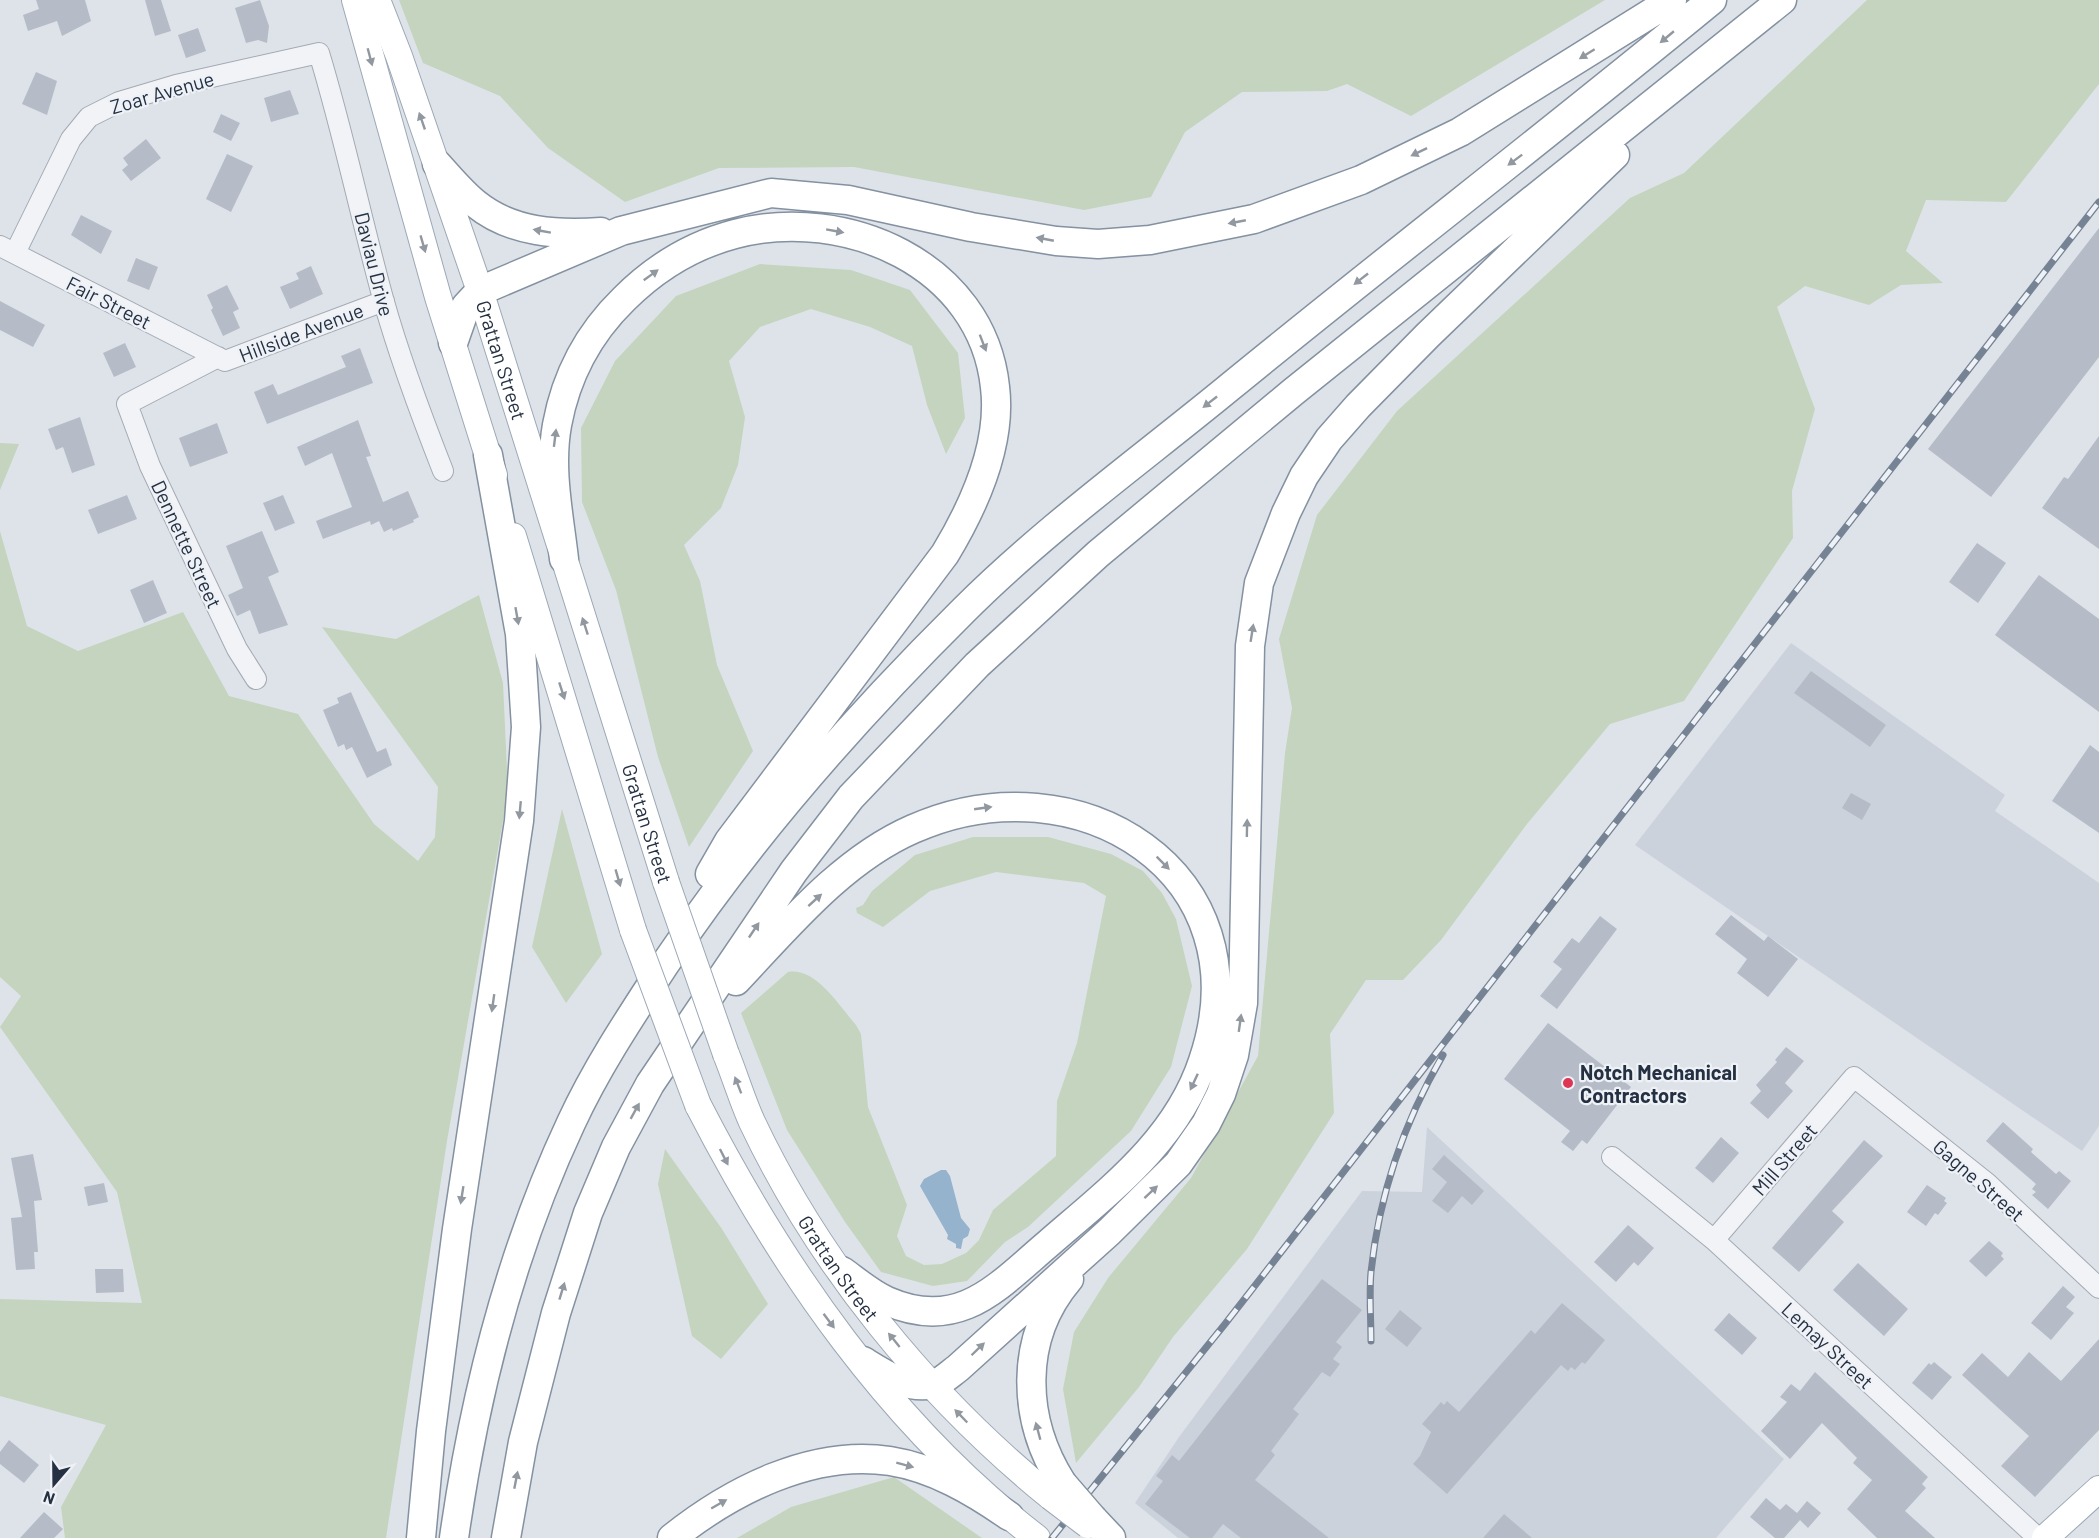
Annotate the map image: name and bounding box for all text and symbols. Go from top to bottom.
one-way arrow [1659,31,1675,44]
one-way arrow [366,47,376,66]
one-way arrow [1579,49,1595,60]
street label: Zoar Avenue [107,66,217,118]
one-way arrow [416,112,426,130]
one-way arrow [1410,148,1427,157]
one-way arrow [1508,154,1524,166]
street label: Daviau Drive [350,209,400,319]
one-way arrow [1227,218,1246,227]
one-way arrow [532,226,551,235]
one-way arrow [826,227,845,236]
one-way arrow [1035,234,1054,243]
one-way arrow [419,235,428,253]
one-way arrow [643,269,659,281]
street label: Fair Street [63,270,155,334]
one-way arrow [1353,273,1369,286]
street label: Hillside Avenue [235,297,367,367]
street label: Grattan Street [472,297,532,423]
one-way arrow [979,334,988,352]
one-way arrow [1202,396,1218,409]
one-way arrow [550,429,560,448]
street label: Dennette Street [147,476,227,612]
one-way arrow [512,606,521,625]
one-way arrow [580,617,590,635]
one-way arrow [1247,623,1256,642]
one-way arrow [558,682,567,700]
street label: Grattan Street [618,761,678,886]
one-way arrow [515,800,525,819]
one-way arrow [973,803,992,812]
one-way arrow [1242,818,1252,837]
one-way arrow [1155,855,1169,869]
one-way arrow [614,869,623,887]
one-way arrow [807,894,822,907]
one-way arrow [748,922,759,939]
one-way arrow [488,993,497,1012]
one-way arrow [1236,1013,1245,1032]
place label: Notch Mechanical Contractors [1580,1060,1737,1107]
one-way arrow [1190,1074,1199,1091]
one-way arrow [733,1076,742,1094]
marker: Notch Mechanical Contractors [1561,1076,1575,1090]
one-way arrow [630,1102,640,1119]
street label: Mill Street [1746,1118,1822,1200]
street label: Gagne Street [1929,1134,2029,1226]
one-way arrow [720,1148,729,1165]
one-way arrow [1144,1185,1159,1199]
one-way arrow [458,1186,467,1205]
street label: Grattan Street [794,1211,884,1326]
one-way arrow [558,1282,567,1300]
street label: Lemay Street [1777,1297,1879,1393]
one-way arrow [823,1313,835,1329]
one-way arrow [887,1332,900,1348]
one-way arrow [970,1343,985,1356]
one-way arrow [954,1408,968,1423]
one-way arrow [1032,1422,1042,1440]
north arrow [24,1454,84,1514]
one-way arrow [896,1461,914,1470]
one-way arrow [512,1471,521,1490]
text: N [40,1488,57,1509]
one-way arrow [711,1498,727,1509]

